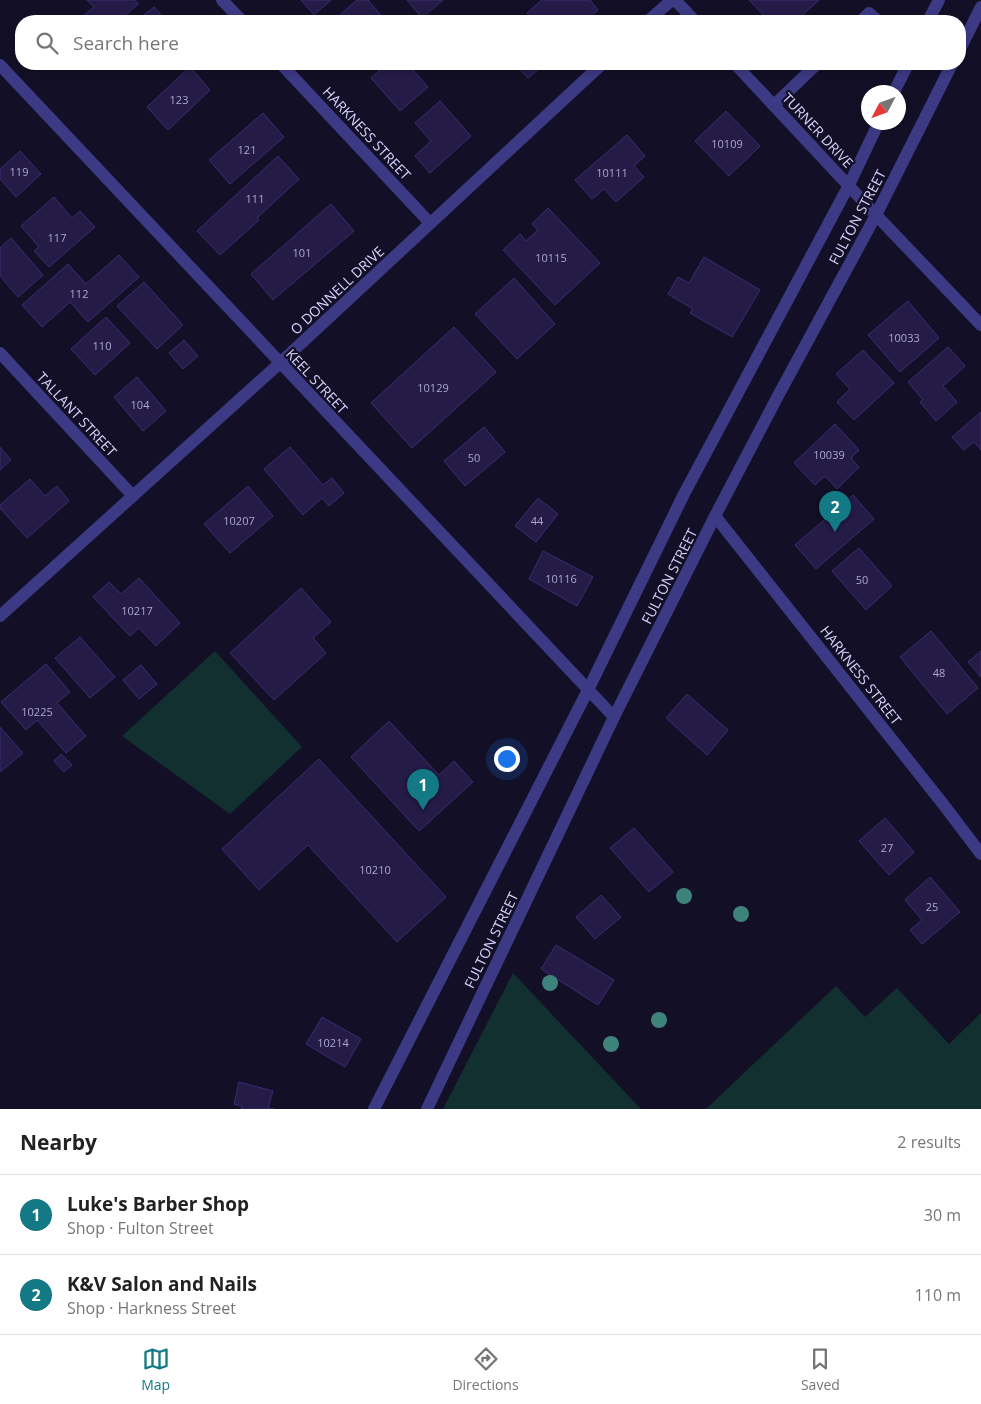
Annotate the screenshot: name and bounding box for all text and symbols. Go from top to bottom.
search box [15,15,966,70]
icon: search [33,29,61,57]
text: Search here [73,30,179,56]
street label: HARKNESS STREET [319,82,415,184]
north arrow [861,85,906,130]
street label: TURNER DRIVE [778,88,858,172]
house number: 123 [170,92,188,107]
house number: 10109 [711,136,743,151]
house number: 121 [238,142,256,157]
house number: 119 [10,164,28,179]
house number: 10111 [596,165,628,180]
street label: FULTON STREET [824,166,890,268]
house number: 111 [246,191,264,206]
house number: 117 [48,230,66,245]
street label: O DONNELL DRIVE [286,242,388,338]
house number: 101 [293,245,311,260]
house number: 10115 [535,250,567,265]
house number: 112 [70,286,88,301]
house number: 10033 [888,330,920,345]
house number: 110 [93,338,111,353]
street label: KEEL STREET [282,344,352,418]
street label: TALLANT STREET [33,368,121,461]
house number: 10129 [417,380,449,395]
house number: 104 [131,397,150,412]
house number: 10039 [813,447,845,462]
house number: 50 [468,450,480,465]
pin: 2 [819,491,851,532]
house number: 10207 [223,513,255,528]
house number: 44 [531,513,544,528]
street label: FULTON STREET [637,525,701,627]
house number: 10116 [545,571,577,586]
house number: 50 [856,572,868,587]
house number: 10217 [121,603,153,618]
street label: HARKNESS STREET [816,621,906,729]
house number: 48 [933,665,945,680]
house number: 10225 [21,704,53,719]
your location [494,746,520,772]
pin: 1 [407,769,439,810]
house number: 27 [881,840,893,855]
house number: 10210 [359,862,391,877]
street label: FULTON STREET [459,888,523,991]
house number: 25 [926,899,938,914]
house number: 10214 [317,1035,349,1050]
text: Nearby [20,1128,97,1156]
text: 2 results [897,1131,961,1153]
text: Luke's Barber Shop [67,1191,249,1217]
text: 1 [31,1204,41,1226]
text: 30 m [924,1204,961,1226]
text: Shop · Fulton Street [67,1217,214,1239]
text: K&V Salon and Nails [67,1271,257,1297]
text: 2 [31,1284,41,1306]
text: 110 m [915,1284,961,1306]
text: Shop · Harkness Street [67,1297,236,1319]
tab: Map [141,1345,170,1394]
tab: Directions [452,1345,519,1394]
tab: Saved [801,1345,840,1394]

